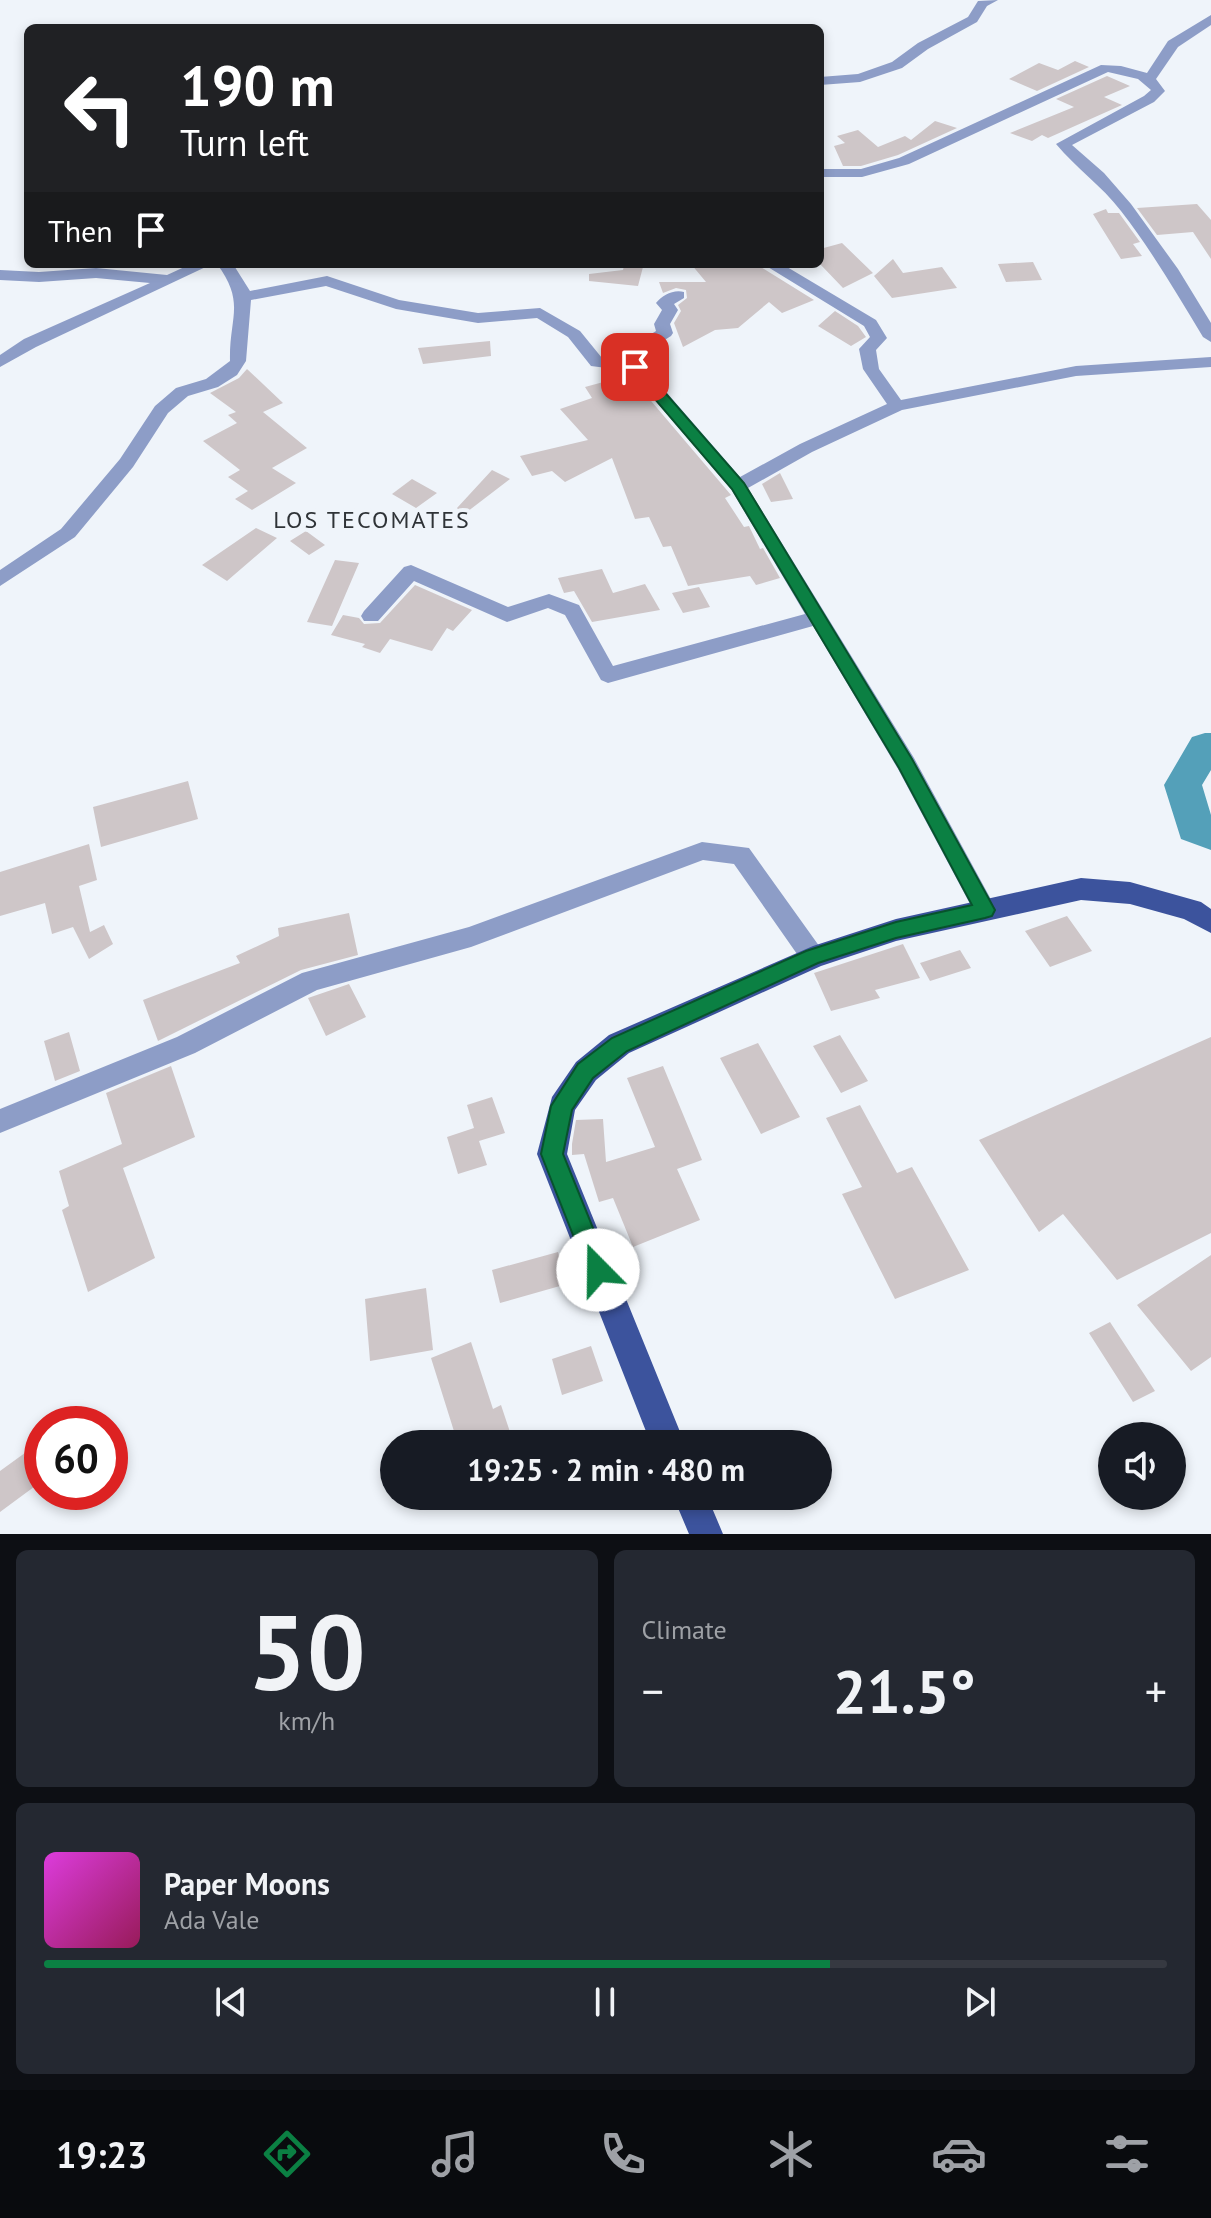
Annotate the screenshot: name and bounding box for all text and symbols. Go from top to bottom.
text: 190 m [180,49,335,121]
icon: left [48,56,152,160]
text: Turn left [180,119,309,166]
icon: arrive [129,208,173,252]
text: Then [48,211,113,250]
pin [601,333,669,401]
icon: arrive [613,345,657,389]
district label: LOS TECOMATES [273,504,471,535]
position arrow [556,1228,640,1312]
speed limit sign: 60 [24,1406,128,1510]
map controls [1098,1422,1186,1510]
button: sound [1098,1422,1186,1510]
text: 19:25 · 2 min · 480 m [467,1450,745,1489]
text: 50 [248,1584,366,1719]
text: Climate [642,1613,727,1646]
text: 21.5° [833,1652,976,1730]
text: − [642,1662,664,1719]
text: + [1145,1662,1167,1719]
text: km/h [278,1704,335,1737]
text: Paper Moons [164,1864,330,1903]
text: Ada Vale [164,1903,259,1936]
icon: previous [209,1980,253,2024]
icon: pause [583,1980,627,2024]
icon: next [958,1980,1002,2024]
icon: directions [259,2126,315,2182]
icon: music [427,2126,483,2182]
icon: phone [595,2126,651,2182]
icon: climate [763,2126,819,2182]
icon: car [931,2126,987,2182]
icon: filters [1099,2126,1155,2182]
text: 19:23 [56,2131,147,2178]

